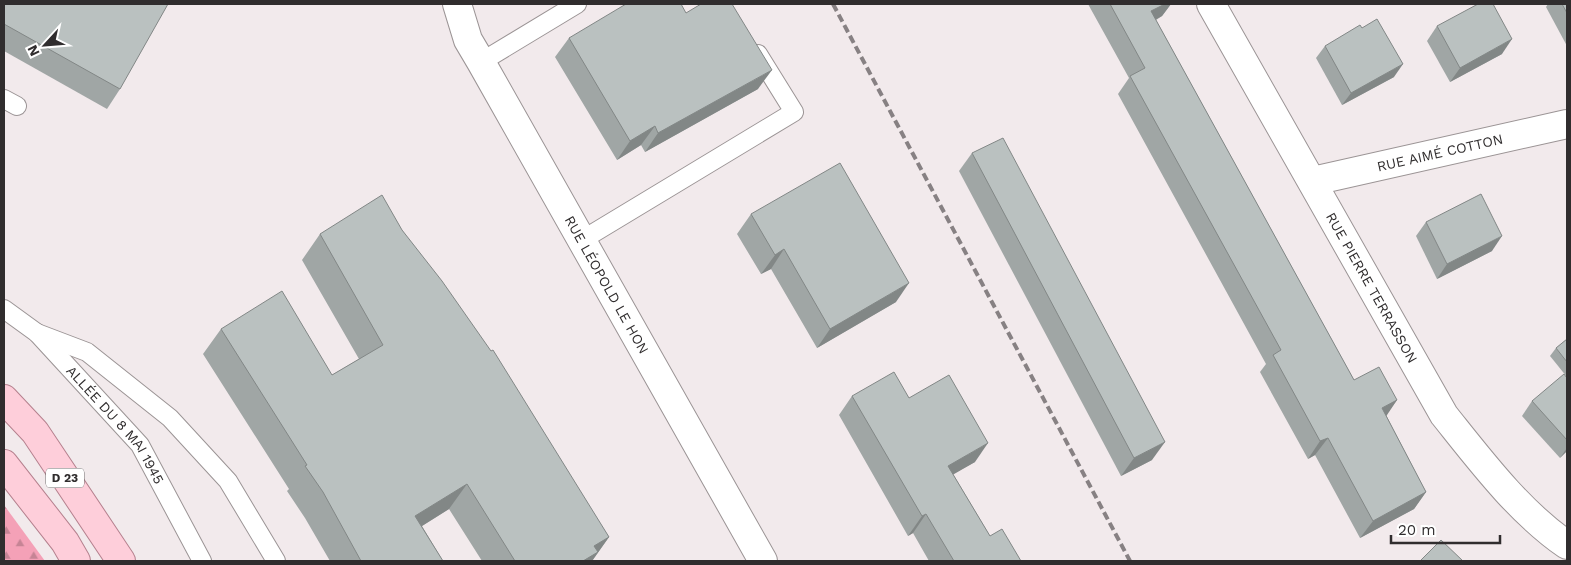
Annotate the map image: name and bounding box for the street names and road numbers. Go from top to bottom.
street label: RUE AIMÉ COTTON [1375,131,1504,174]
street label: RUE PIERRE TERRASSON [1323,210,1421,366]
street label: RUE LÉOPOLD LE HON [562,213,652,357]
street label: ALLÉE DU 8 MAI 1945 [63,362,167,487]
road number: D 23 [46,468,84,488]

